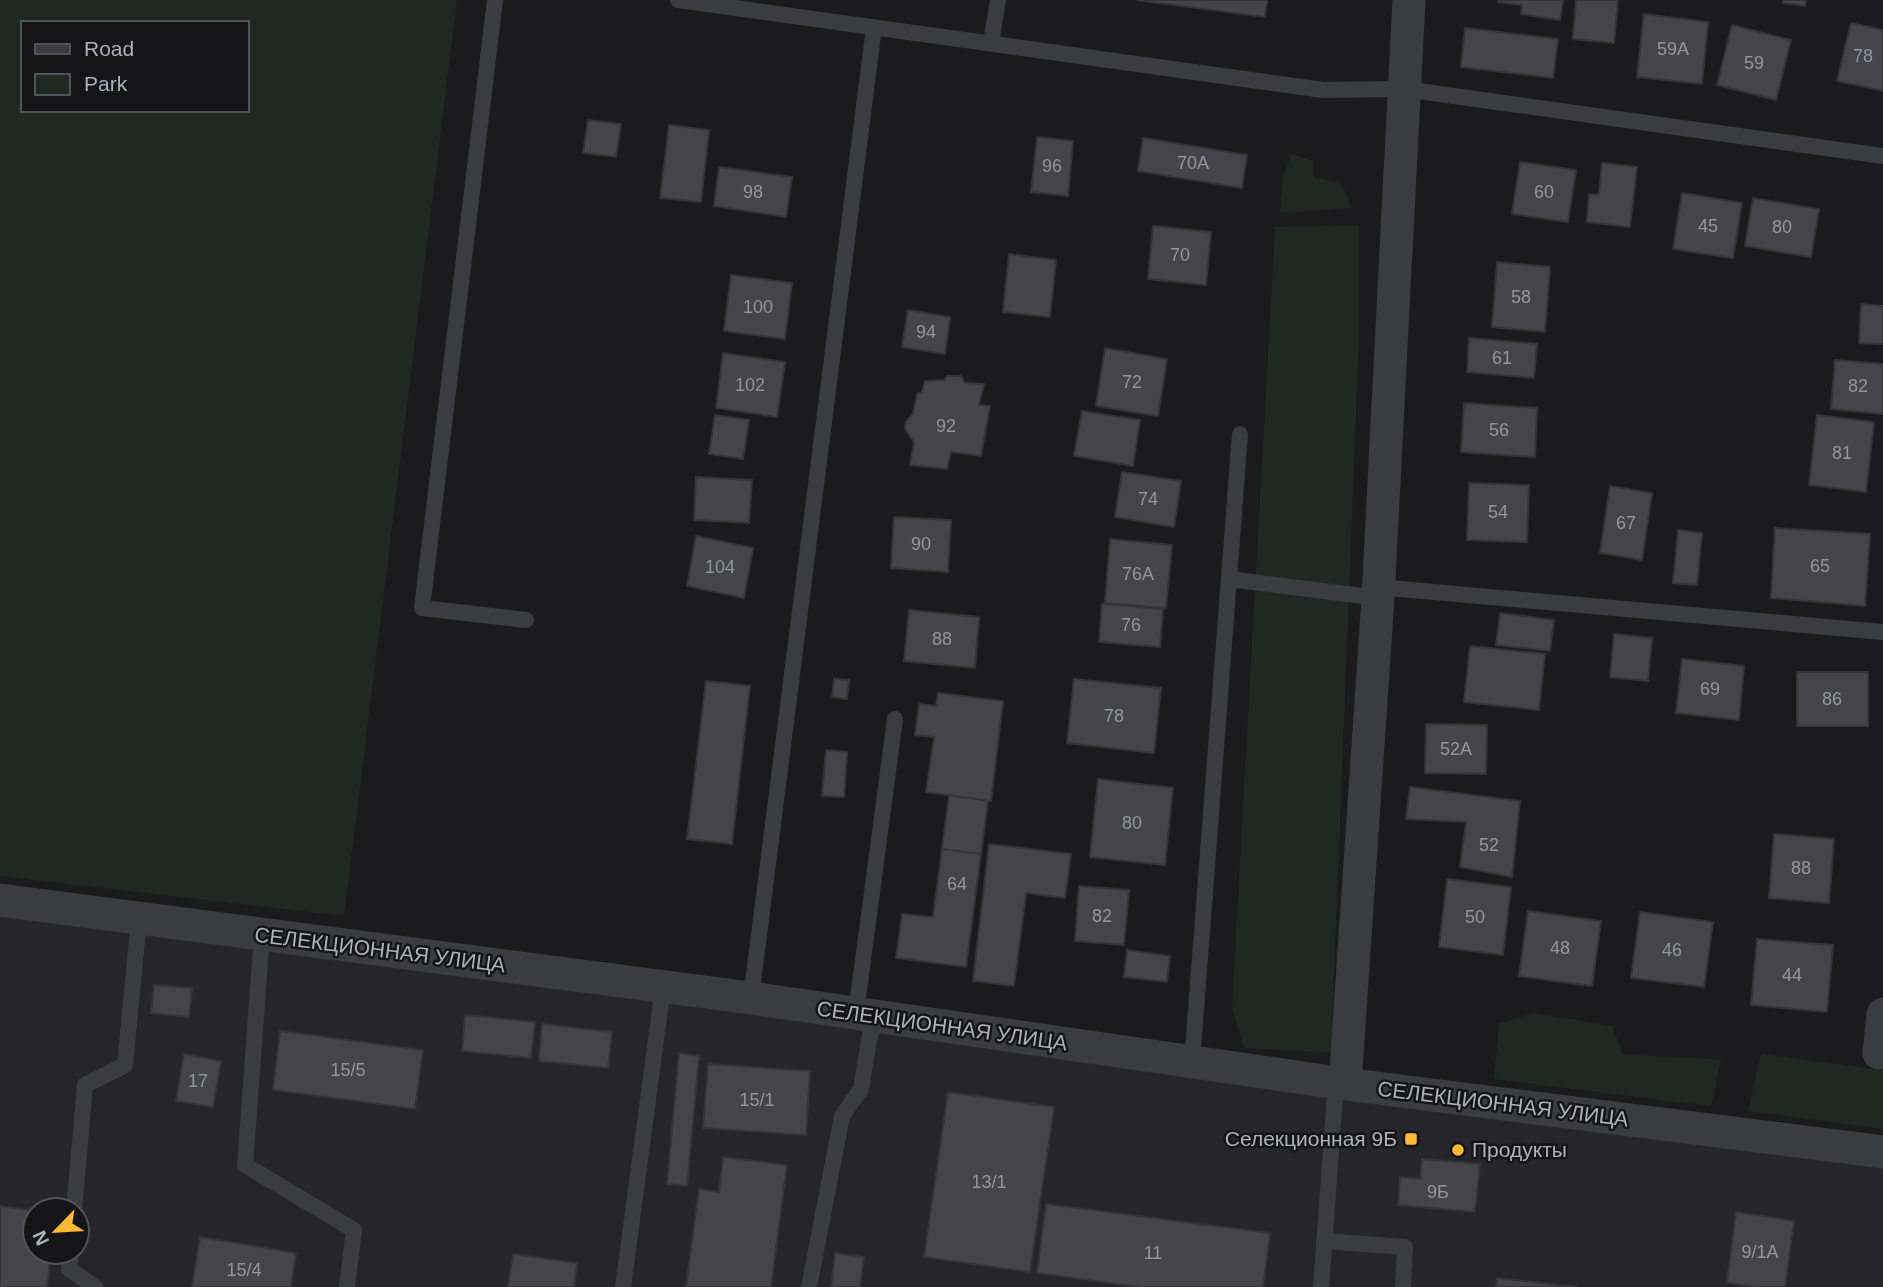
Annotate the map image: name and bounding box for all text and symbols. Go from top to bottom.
legend [21,21,248,112]
text: Road [84,37,134,60]
house number: 59А [1657,39,1689,59]
house number: 78 [1853,46,1873,66]
house number: 59 [1744,53,1764,73]
text: Park [84,72,128,95]
house number: 70А [1177,153,1209,173]
house number: 96 [1042,156,1062,176]
house number: 98 [743,182,763,202]
house number: 60 [1534,182,1554,202]
house number: 45 [1698,216,1718,236]
house number: 80 [1772,217,1792,237]
house number: 70 [1170,245,1190,265]
house number: 58 [1511,287,1531,307]
house number: 100 [743,297,773,317]
house number: 94 [916,322,936,342]
house number: 61 [1492,348,1512,368]
house number: 72 [1122,372,1142,392]
house number: 102 [735,375,765,395]
house number: 82 [1848,376,1868,396]
house number: 92 [936,416,956,436]
house number: 56 [1489,420,1509,440]
house number: 81 [1832,443,1852,463]
house number: 74 [1138,489,1158,509]
house number: 54 [1488,502,1508,522]
house number: 67 [1616,513,1636,533]
house number: 90 [911,534,931,554]
house number: 65 [1810,556,1830,576]
house number: 104 [705,557,735,577]
house number: 76А [1122,564,1154,584]
house number: 76 [1121,615,1141,635]
house number: 88 [932,629,952,649]
house number: 69 [1700,679,1720,699]
house number: 86 [1822,689,1842,709]
house number: 78 [1104,706,1124,726]
house number: 52А [1440,739,1472,759]
house number: 80 [1122,813,1142,833]
house number: 52 [1479,835,1499,855]
house number: 88 [1791,858,1811,878]
house number: 64 [947,874,967,894]
house number: 82 [1092,906,1112,926]
house number: 50 [1465,907,1485,927]
street label: СЕЛЕКЦИОННАЯ УЛИЦА [253,923,507,976]
house number: 48 [1550,938,1570,958]
house number: 46 [1662,940,1682,960]
house number: 44 [1782,965,1802,985]
street label: СЕЛЕКЦИОННАЯ УЛИЦА [815,997,1069,1054]
house number: 15/5 [330,1060,366,1080]
house number: 17 [188,1071,208,1091]
street label: СЕЛЕКЦИОННАЯ УЛИЦА [1376,1077,1630,1130]
house number: 15/1 [739,1090,775,1110]
place label: Селекционная 9Б [1225,1127,1397,1150]
marker: Селекционная 9Б [1403,1131,1419,1147]
place label: Продукты [1472,1138,1567,1161]
marker: Продукты [1450,1142,1466,1158]
house number: 13/1 [971,1172,1007,1192]
house number: 9Б [1427,1182,1449,1202]
north arrow [21,1196,91,1266]
text: N [29,1227,53,1249]
house number: 9/1А [1741,1242,1779,1262]
house number: 11 [1144,1243,1162,1263]
house number: 15/4 [226,1260,262,1280]

